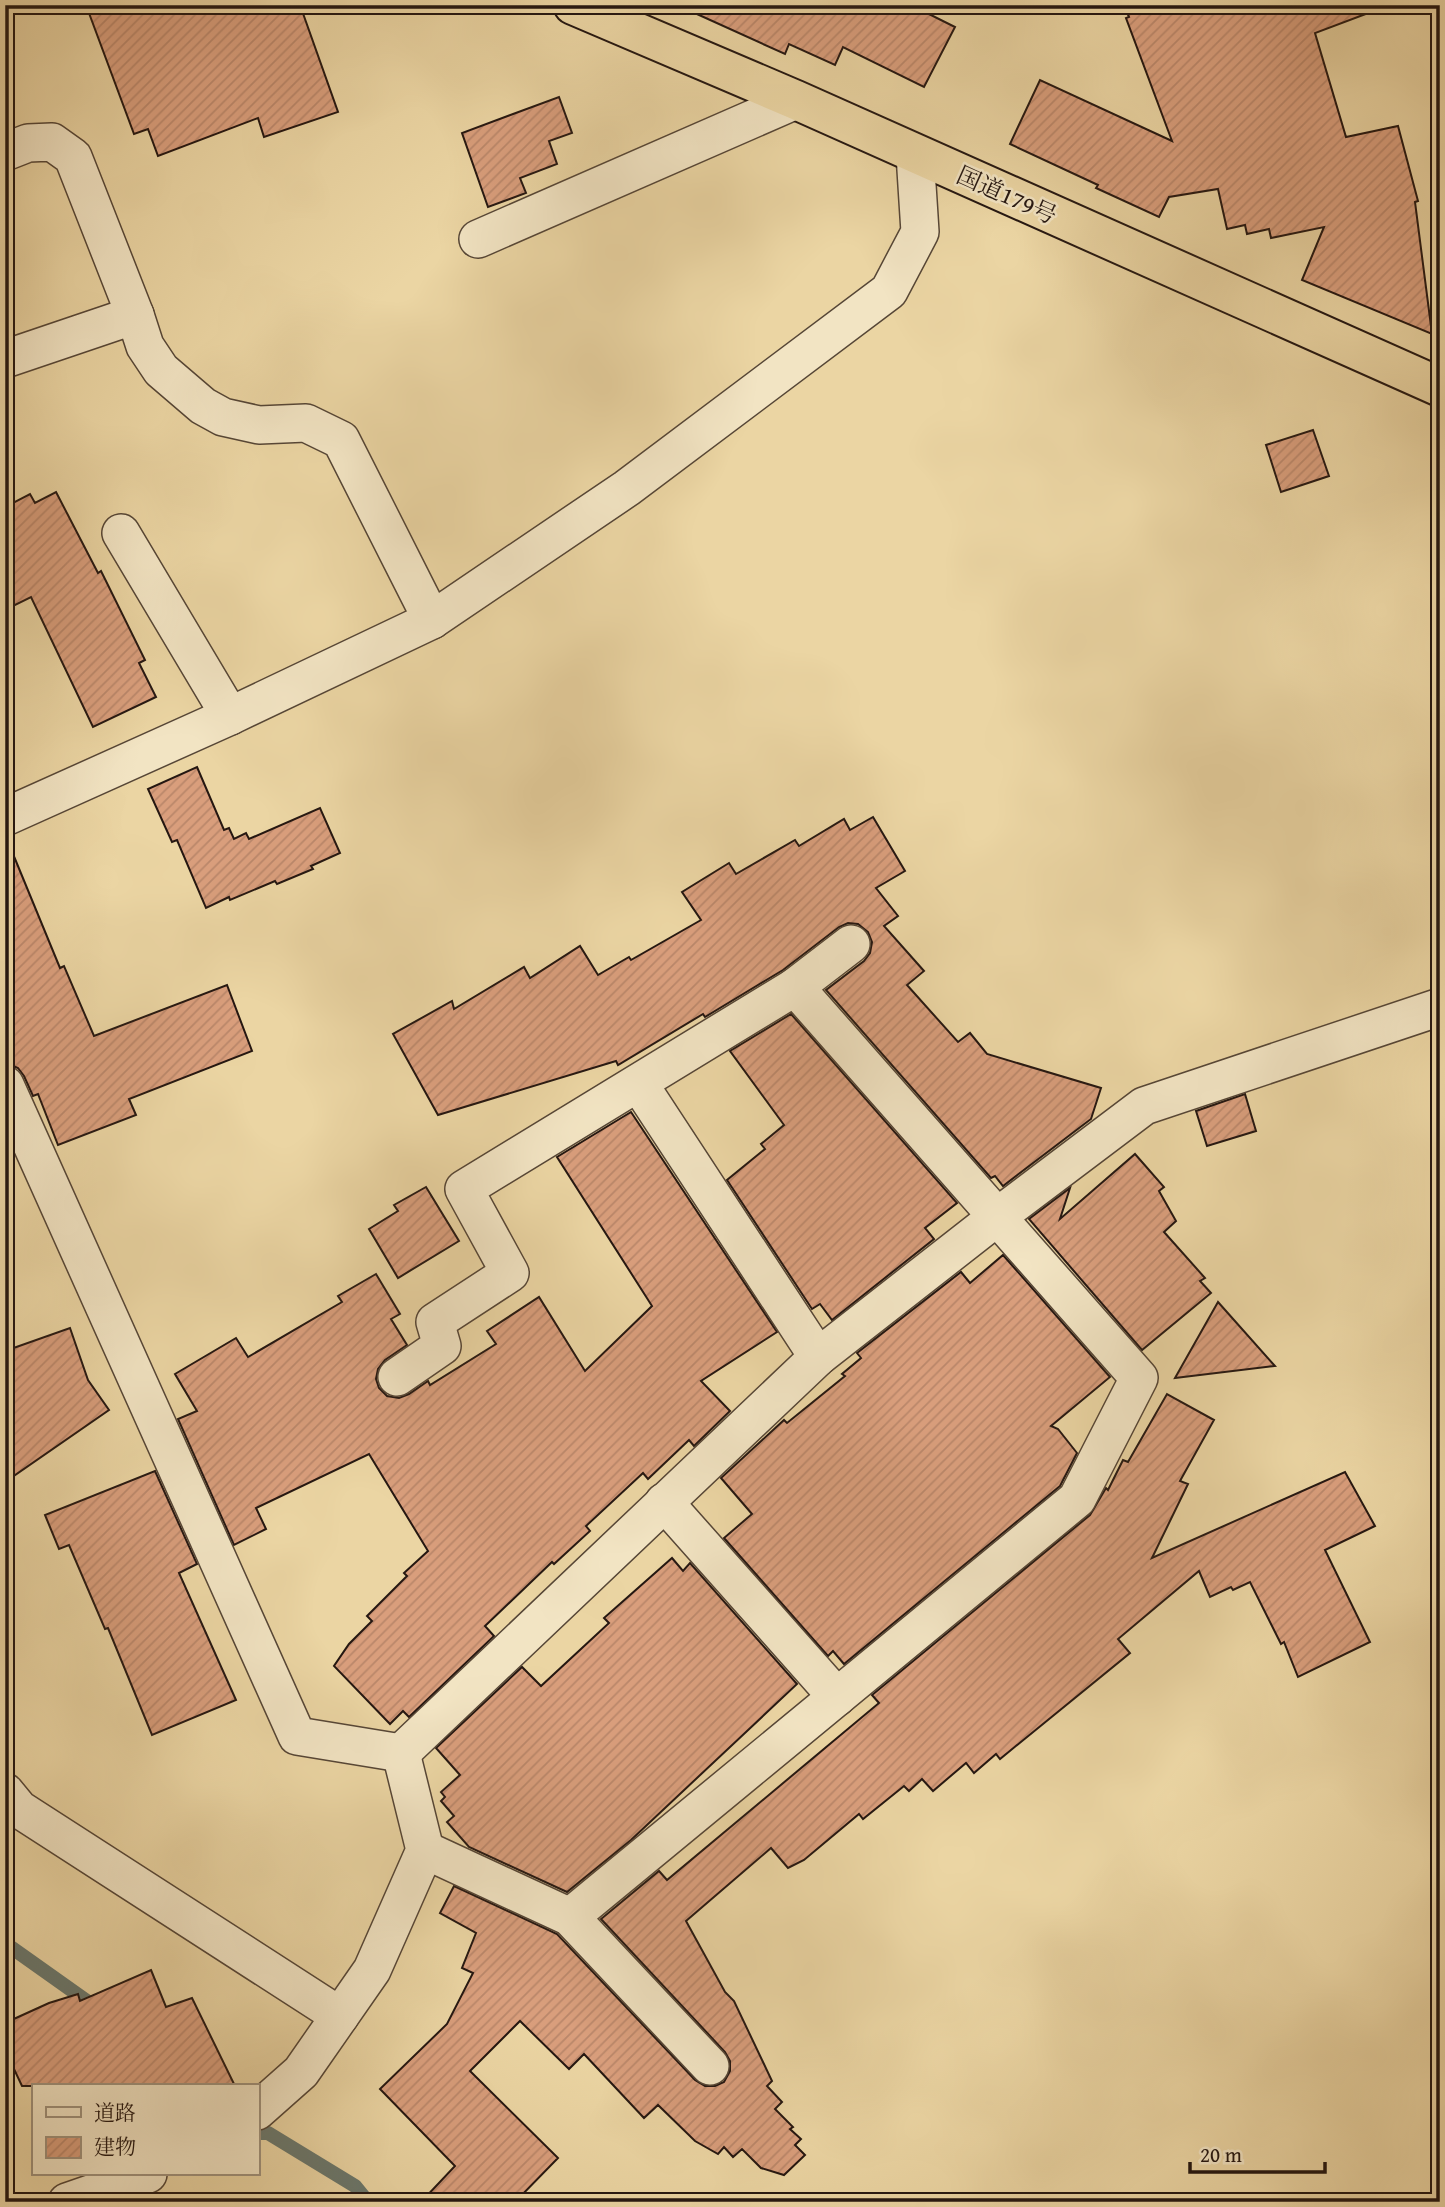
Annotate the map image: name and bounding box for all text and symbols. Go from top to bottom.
street label: 国道179号 [951,157,1063,233]
legend [32,2084,259,2176]
text: 道路 [94,2097,136,2128]
scale bar [1190,2130,1324,2174]
text: 建物 [94,2131,136,2162]
text: 20 m [1200,2139,1242,2170]

